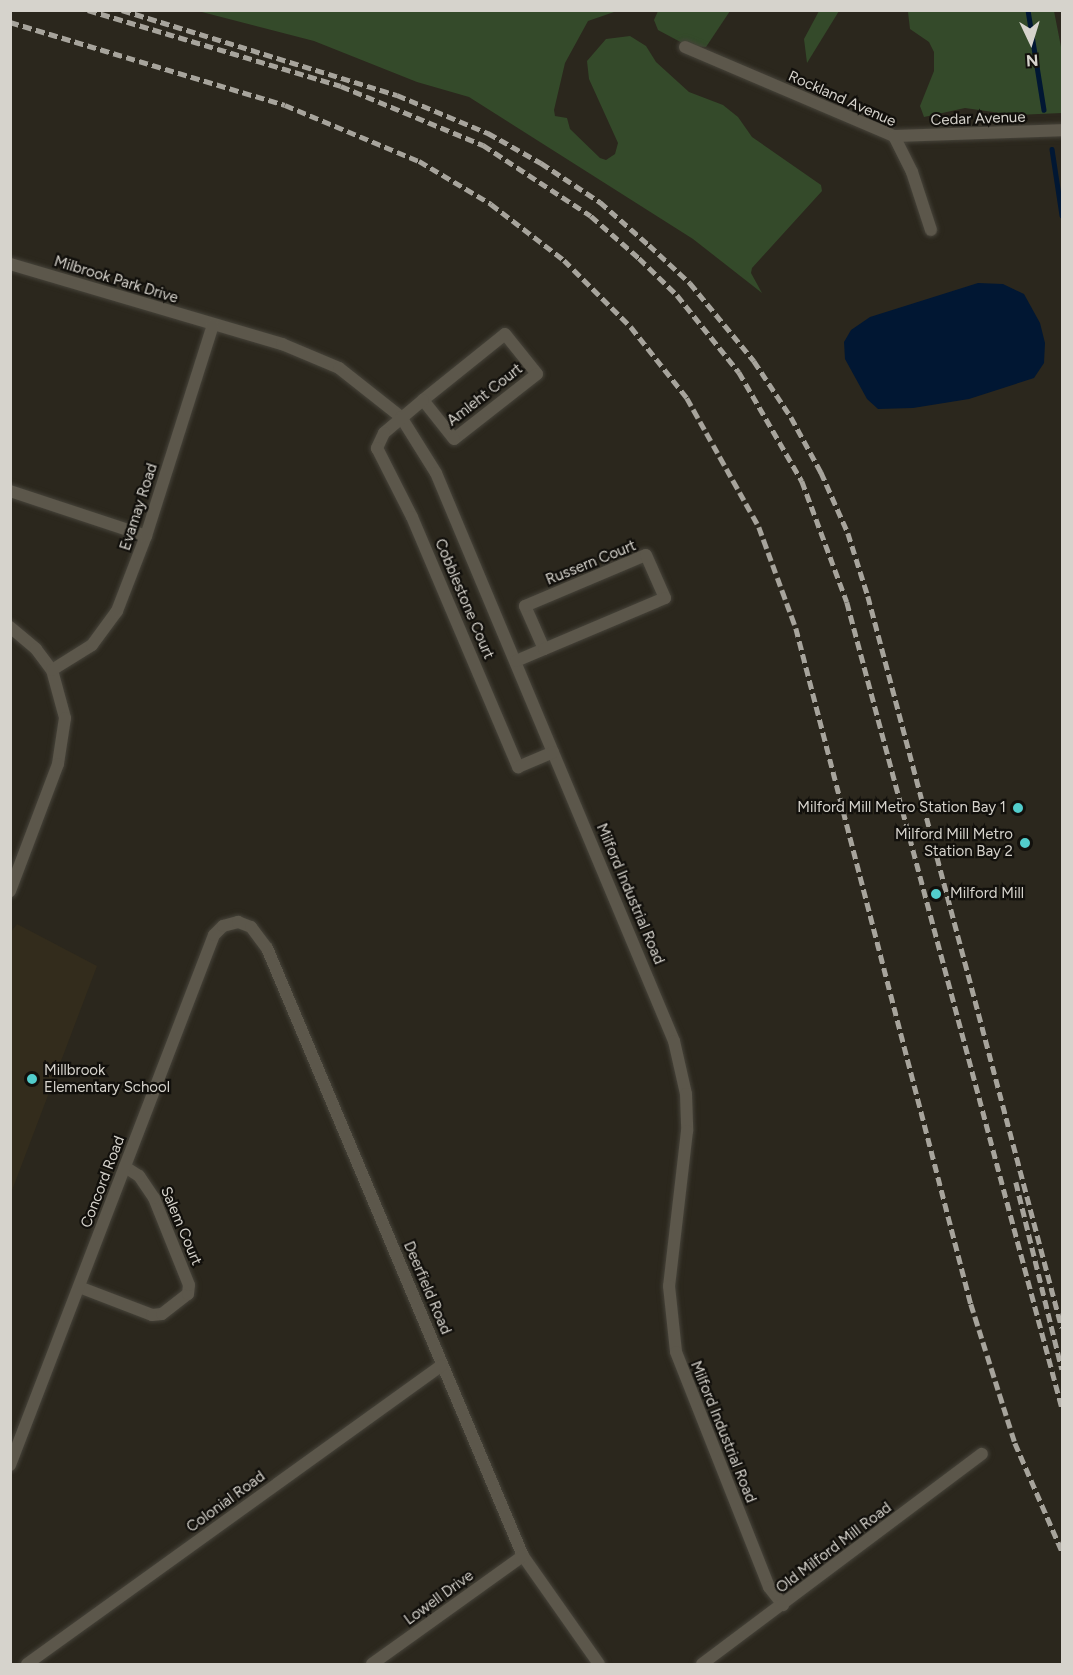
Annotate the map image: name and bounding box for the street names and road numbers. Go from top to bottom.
street label: Rockland Avenue [785,67,899,131]
street label: Cedar Avenue [930,108,1026,130]
street label: Milbrook Park Drive [52,253,180,307]
street label: Amleht Court [444,360,526,430]
street label: Evamay Road [116,461,162,553]
street label: Cobblestone Court [431,536,497,662]
street label: Russern Court [543,537,639,589]
street label: Milford Industrial Road [592,821,668,967]
street label: Concord Road [77,1134,129,1230]
street label: Salem Court [156,1184,206,1268]
street label: Deerfield Road [399,1239,455,1337]
street label: Milford Industrial Road [686,1359,760,1505]
street label: Colonial Road [183,1468,269,1536]
street label: Old Milford Mill Road [773,1499,895,1597]
street label: Lowell Drive [401,1567,477,1629]

